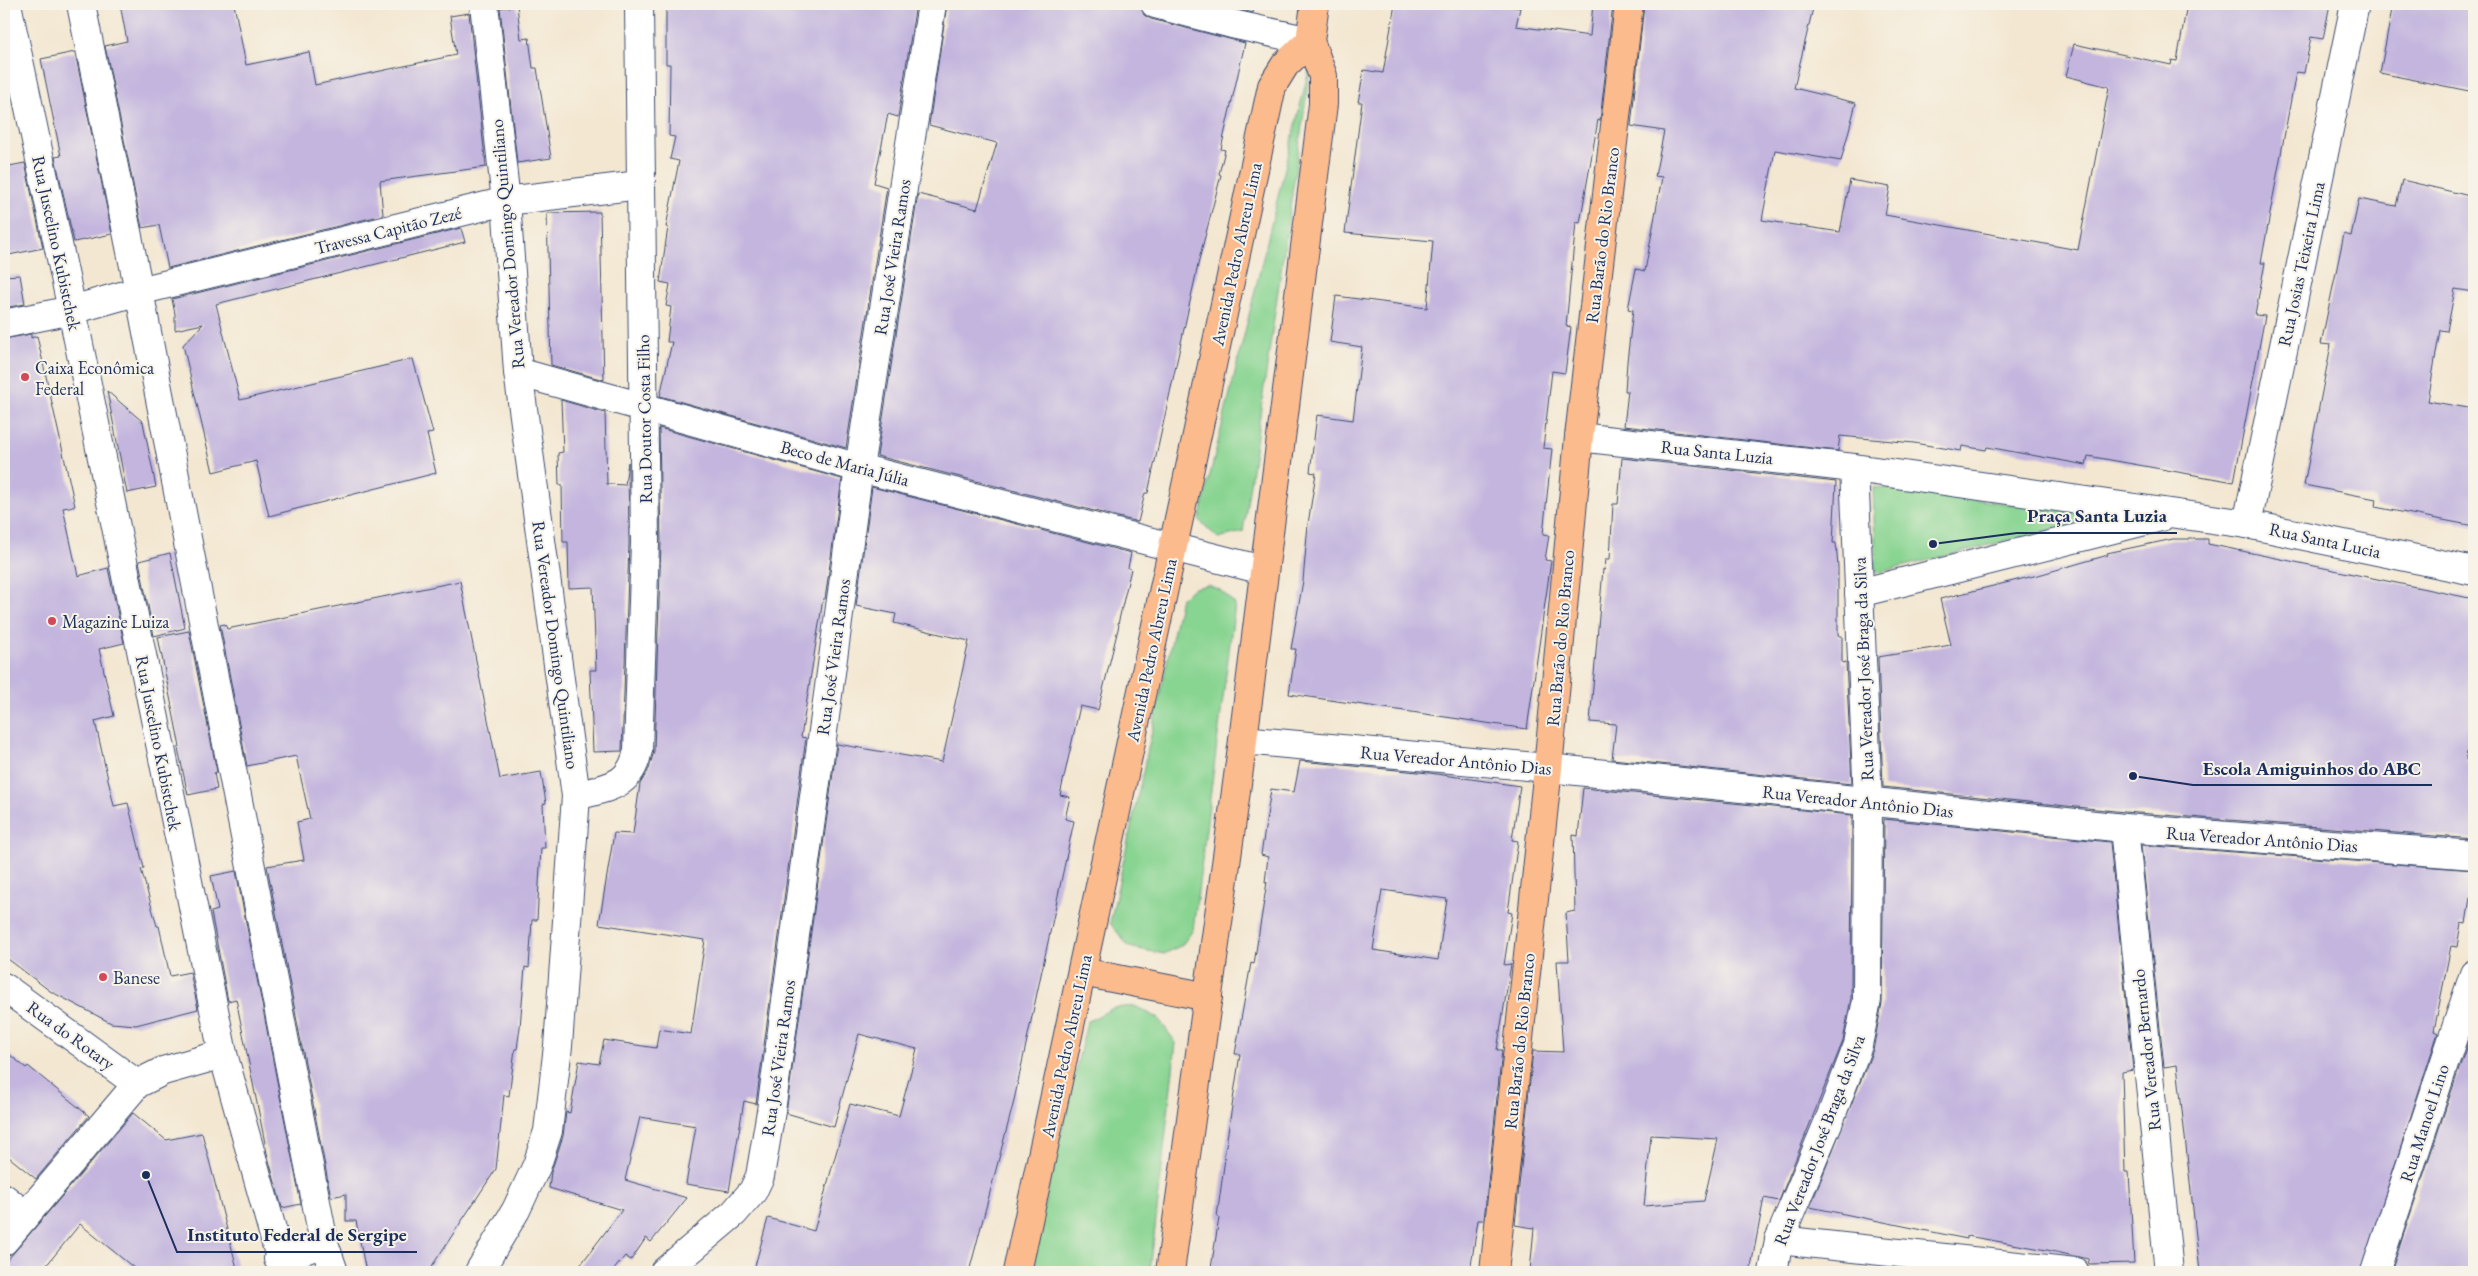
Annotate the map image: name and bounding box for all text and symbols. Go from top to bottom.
street label: Rua Vereador Domingo Quintiliano [485,118,529,370]
street label: Rua Barão do Rio Branco [1580,146,1624,324]
street label: Rua Juscelino Kubistchek [27,153,87,333]
street label: Avenida Pedro Abreu Lima [1205,159,1267,349]
street label: Rua José Vieira Ramos [868,177,916,337]
street label: Rua Josias Teixeira Lima [2272,179,2330,349]
street label: Travessa Capitão Zezé [312,201,464,259]
street label: Rua Doutor Costa Filho [631,334,657,504]
place label: Caixa Econômica Federal [35,356,155,400]
marker: Caixa Econômica Federal [19,371,31,383]
street label: Beco de Maria Júlia [778,435,913,491]
street label: Rua Santa Luzia [1660,435,1775,469]
callout: Praça Santa Luzia [2017,499,2177,533]
text: Praça Santa Luzia [2027,503,2168,528]
street label: Rua Santa Lucia [2267,517,2384,563]
street label: Rua Vereador Domingo Quintiliano [527,519,585,771]
street label: Rua Barão do Rio Branco [1541,549,1579,727]
street label: Avenida Pedro Abreu Lima [1120,555,1182,745]
street label: Rua Vereador José Braga da Silva [1848,556,1878,781]
street label: Rua José Vieira Ramos [811,577,855,737]
place label: Magazine Luiza [62,610,170,633]
marker: Magazine Luiza [46,615,58,627]
street label: Rua Juscelino Kubistchek [131,653,187,833]
street label: Rua Vereador Antônio Dias [1359,740,1553,780]
callout: Escola Amiguinhos do ABC [2193,751,2432,785]
text: Escola Amiguinhos do ABC [2203,756,2421,781]
street label: Rua Vereador Antônio Dias [1761,780,1955,823]
street label: Rua Vereador Antônio Dias [2165,821,2359,857]
street label: Avenida Pedro Abreu Lima [1035,951,1097,1141]
street label: Rua Barão do Rio Branco [1498,952,1540,1130]
place label: Banese [113,966,160,989]
street label: Rua Vereador Bernardo [2126,968,2166,1132]
marker: Banese [97,971,109,983]
street label: Rua José Vieira Ramos [756,978,800,1138]
street label: Rua do Rotary [22,995,120,1075]
street label: Rua Vereador José Braga da Silva [1768,1031,1870,1249]
street label: Rua Manoel Lino [2394,1061,2454,1185]
callout: Instituto Federal de Sergipe [177,1218,417,1252]
text: Instituto Federal de Sergipe [187,1222,407,1247]

